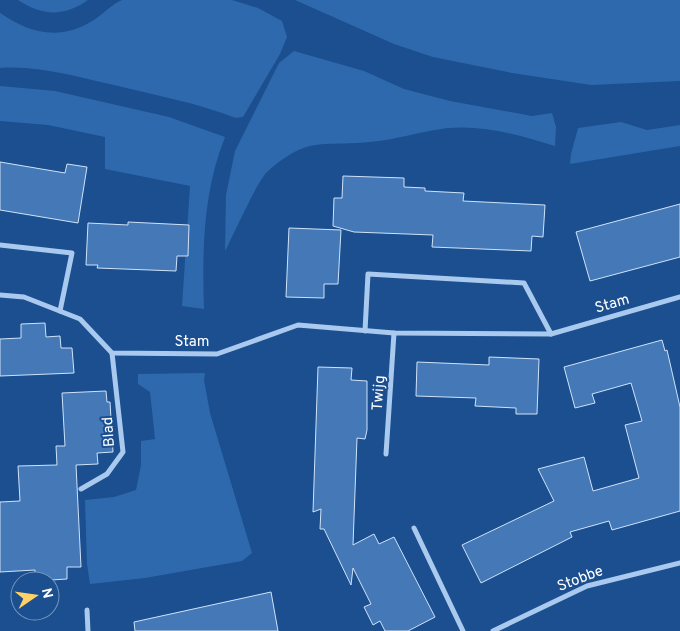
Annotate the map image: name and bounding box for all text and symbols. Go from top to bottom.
street label: Stam [593,290,632,318]
street label: Stam [174,333,210,352]
street label: Twijg [369,375,390,411]
street label: Blad [99,416,120,448]
street label: Stobbe [555,562,606,597]
north arrow [10,571,60,621]
text: N [37,587,56,600]

